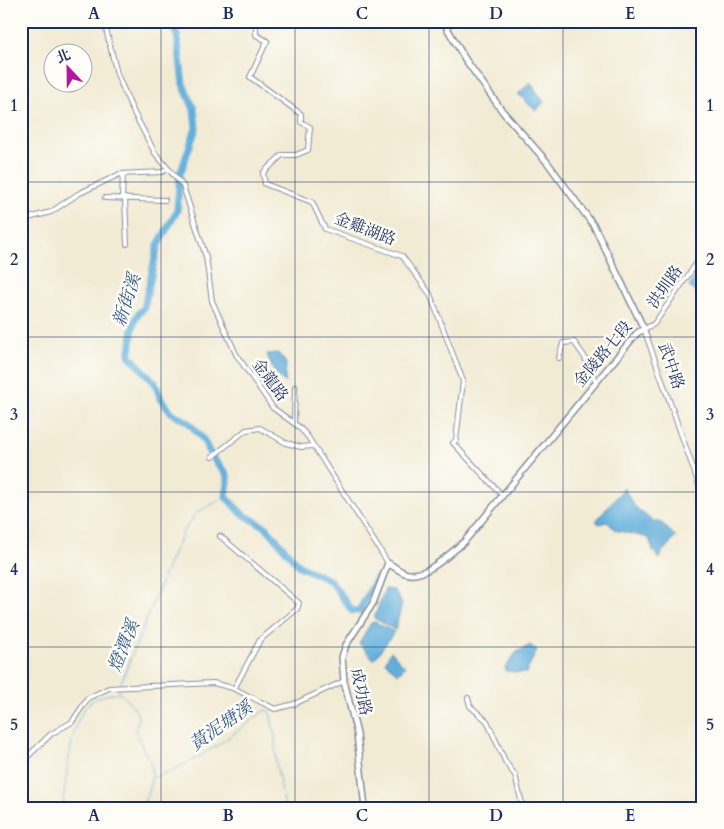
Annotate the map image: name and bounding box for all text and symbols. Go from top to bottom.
text: A [88,3,100,25]
text: B [222,3,234,25]
text: C [356,3,368,25]
text: D [489,3,503,25]
text: E [625,3,635,25]
north arrow [42,42,92,92]
text: 北 [53,45,73,68]
text: 1 [10,95,18,117]
text: 1 [706,95,714,117]
street label: 金雞湖路 [331,207,399,251]
text: 2 [10,249,18,271]
text: 2 [706,249,714,271]
street label: 洪圳路 [642,261,688,313]
water label: 新街溪 [107,269,148,330]
street label: 金陵路七段 [569,316,637,392]
street label: 武中路 [653,340,689,392]
street label: 金龍路 [247,354,293,406]
text: 3 [10,404,18,426]
text: 3 [706,404,714,426]
text: 4 [10,559,18,581]
text: 4 [706,559,714,581]
water label: 燈潭溪 [102,614,146,676]
street label: 成功路 [345,666,377,718]
water label: 黃泥塘溪 [184,694,259,757]
text: 5 [10,714,18,736]
text: 5 [706,714,714,736]
text: A [88,805,100,827]
text: B [222,805,234,827]
text: C [356,805,368,827]
text: D [489,805,503,827]
text: E [625,805,635,827]

